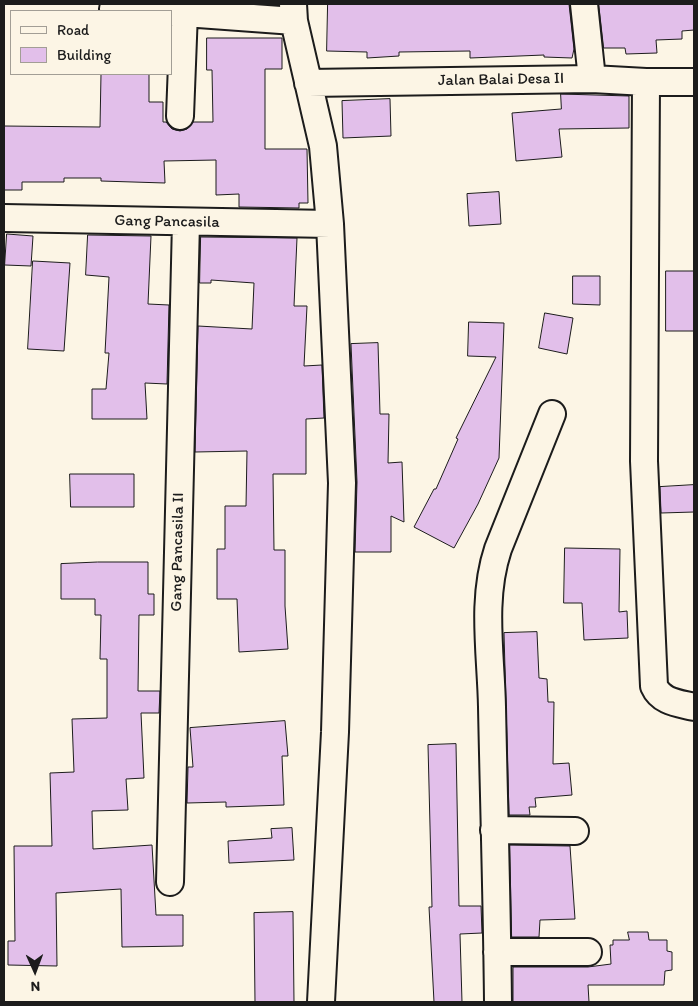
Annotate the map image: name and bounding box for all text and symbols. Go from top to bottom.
legend [10,10,172,75]
text: Road [57,21,89,39]
text: Building [57,46,111,64]
street label: Jalan Balai Desa II [438,69,564,91]
street label: Gang Pancasila [114,211,220,233]
street label: Gang Pancasila II [167,492,189,612]
north arrow [10,946,60,996]
text: N [31,978,41,995]

